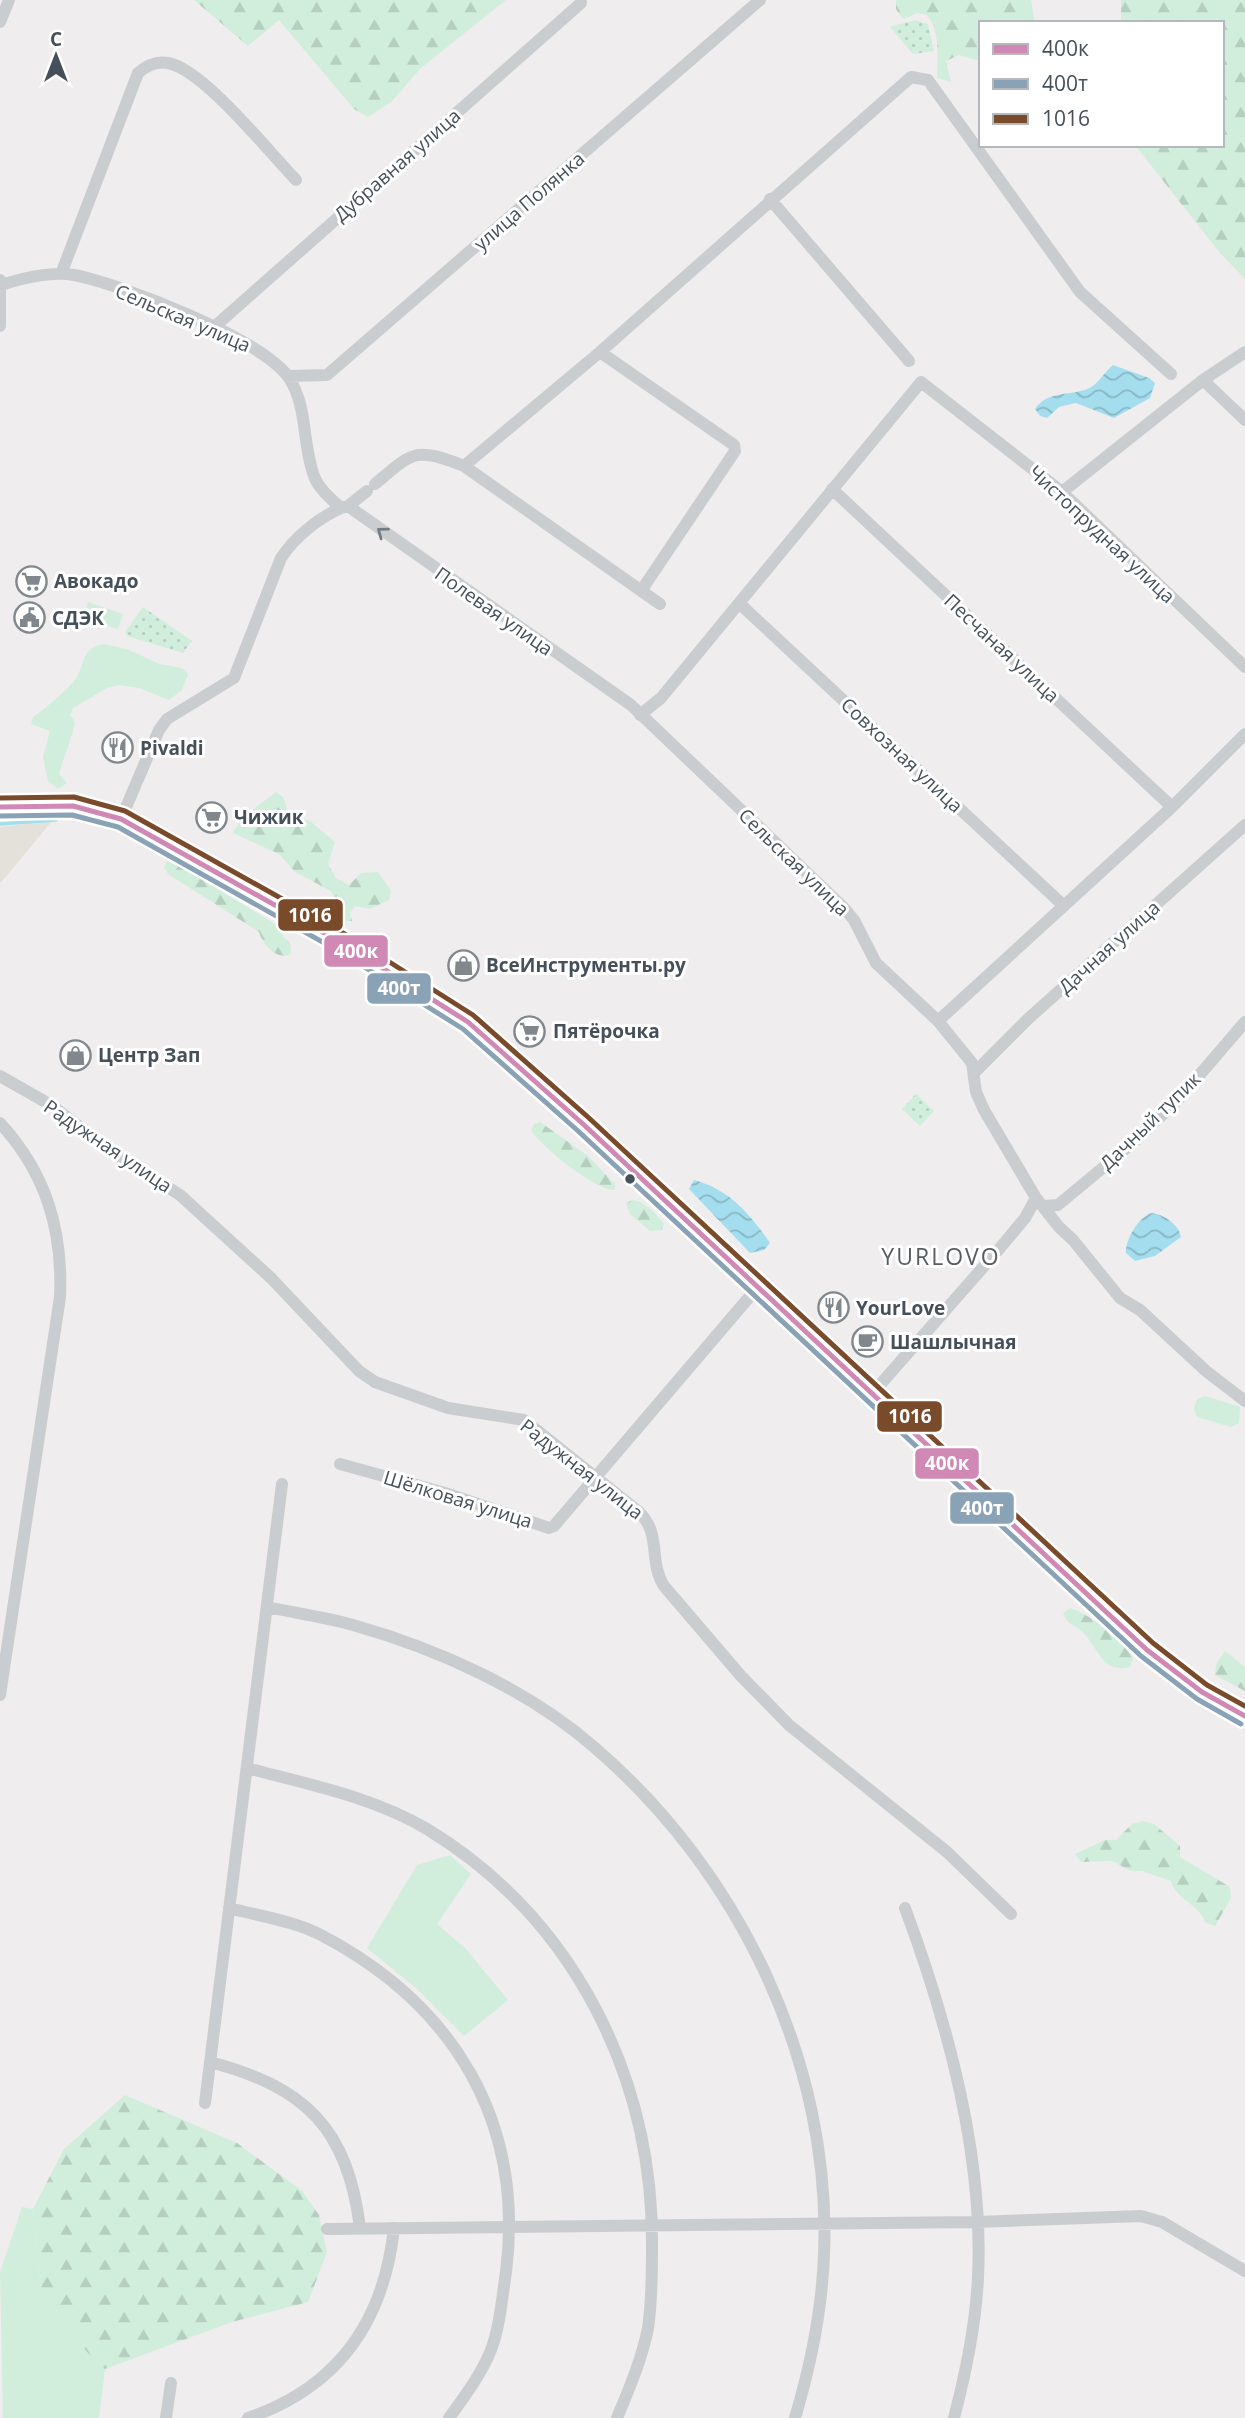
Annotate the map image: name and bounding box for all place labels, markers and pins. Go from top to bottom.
supermarket icon: Авокадо [14,564,48,598]
place label: Авокадо [54,568,138,594]
public building icon: СДЭК [12,601,46,635]
place label: СДЭК [52,605,104,631]
restaurant icon: Pivaldi [100,731,134,765]
place label: Pivaldi [140,735,204,761]
supermarket icon: Чижик [194,800,228,834]
place label: Чижик [234,804,304,830]
shop icon: ВсеИнструменты.ру [446,948,480,982]
place label: ВсеИнструменты.ру [486,952,686,978]
supermarket icon: Пятёрочка [513,1014,547,1048]
place label: Пятёрочка [553,1018,660,1044]
shop icon: Центр Зап [58,1038,92,1072]
place label: Центр Зап [98,1042,200,1068]
unlabelled marker [623,1172,637,1186]
restaurant icon: YourLove [816,1291,850,1325]
place label: YourLove [856,1295,945,1321]
cafe icon: Шашлычная [850,1325,884,1359]
place label: Шашлычная [890,1329,1017,1355]

